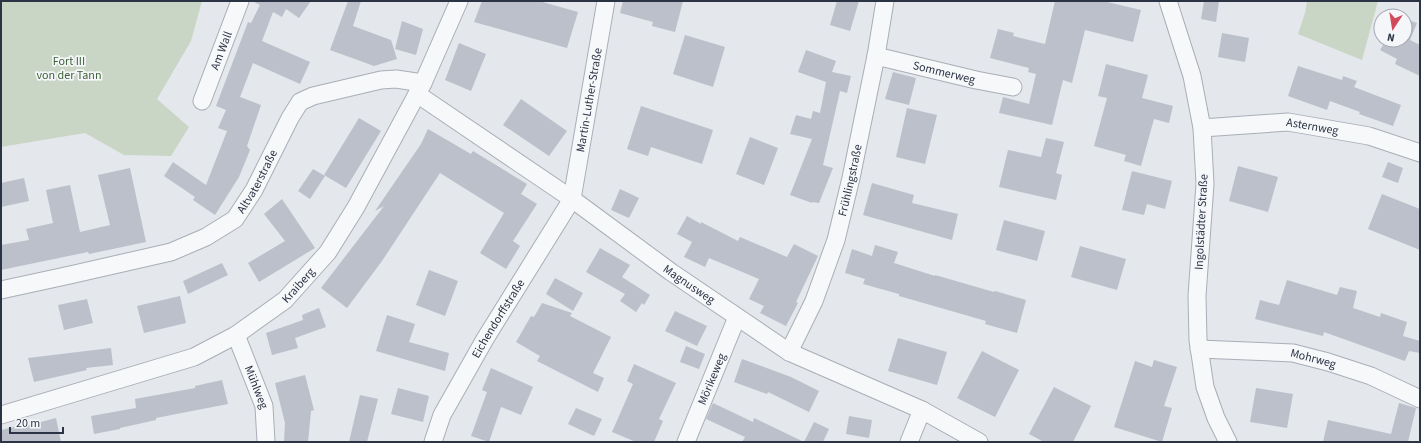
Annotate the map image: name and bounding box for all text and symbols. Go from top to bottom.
north arrow [1373,8,1413,48]
street label: Am Wall [207,29,237,73]
text: N [1386,29,1396,45]
street label: Martin-Luther-Straße [572,47,607,154]
park label: Fort III von der Tann [37,53,101,84]
street label: Sommerweg [911,57,977,89]
street label: Asternweg [1285,114,1340,140]
street label: Frühlingstraße [834,143,867,218]
street label: Altvaterstraße [233,147,282,217]
street label: Ingolstädter Straße [1191,174,1212,270]
street label: Magnusweg [659,261,718,308]
street label: Kraiberg [278,264,319,307]
street label: Eichendorffstraße [468,276,529,361]
street label: Mohrweg [1288,345,1338,373]
street label: Mörikeweg [694,351,730,408]
street label: Mühlweg [240,363,272,411]
scale bar [10,409,63,435]
text: 20 m [16,415,40,432]

